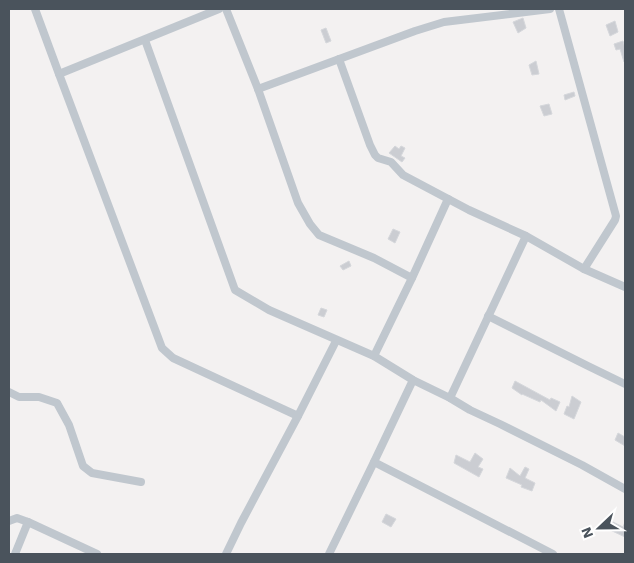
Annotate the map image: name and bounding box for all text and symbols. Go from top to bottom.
north arrow [574,503,624,553]
text: N [578,525,596,541]

